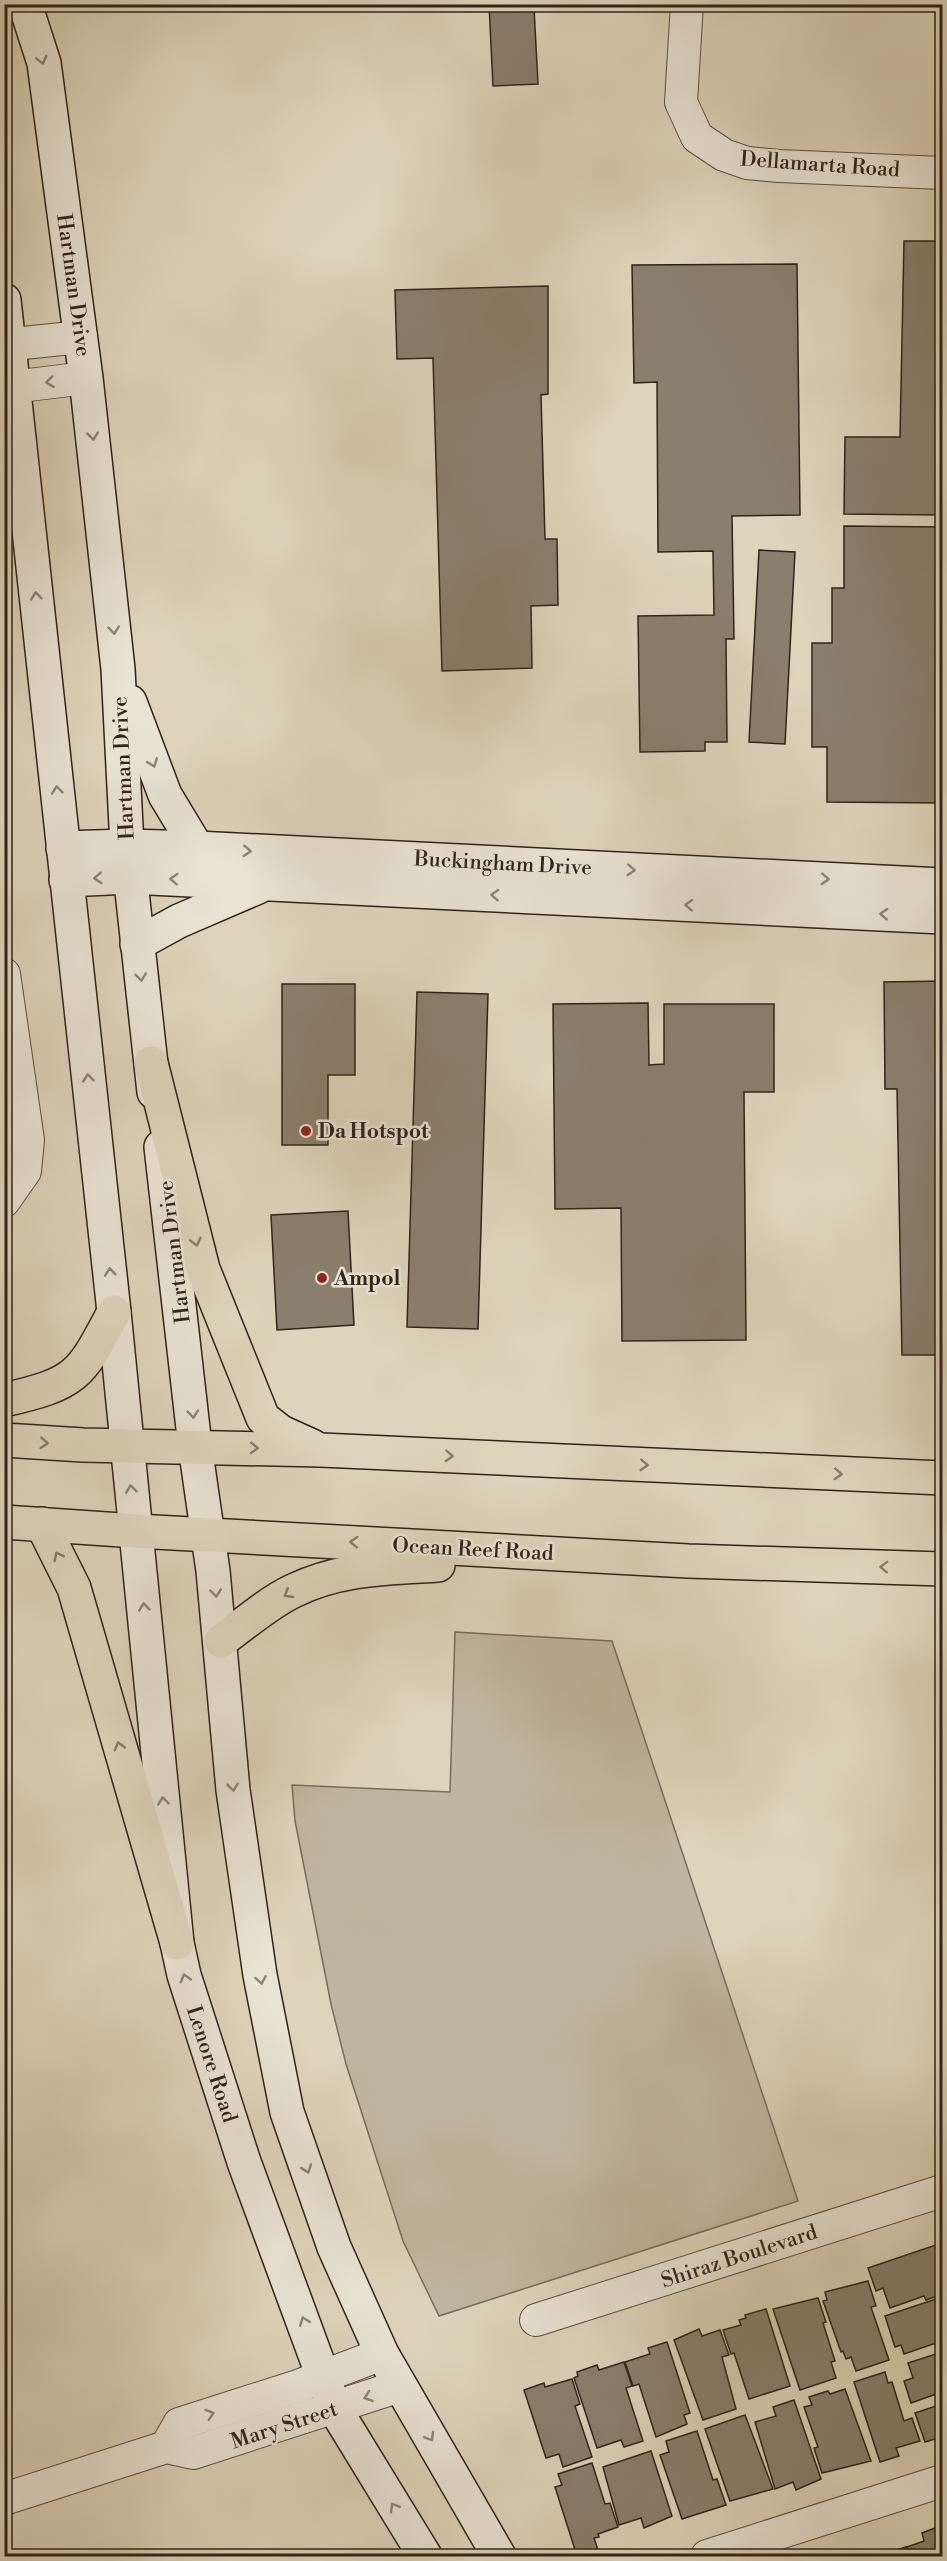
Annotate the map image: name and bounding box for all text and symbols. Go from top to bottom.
one-way arrow [35,55,48,65]
street label: Dellamarta Road [739,146,901,184]
street label: Hartman Drive [50,212,96,358]
one-way arrow [46,376,55,388]
one-way arrow [86,431,99,440]
one-way arrow [30,592,43,601]
one-way arrow [107,625,120,634]
street label: Hartman Drive [107,695,141,840]
one-way arrow [146,757,158,768]
one-way arrow [51,786,63,795]
one-way arrow [243,844,252,857]
street label: Buckingham Drive [412,846,592,882]
one-way arrow [626,863,635,876]
one-way arrow [94,872,103,885]
one-way arrow [169,873,178,886]
one-way arrow [821,873,830,886]
one-way arrow [490,889,499,902]
one-way arrow [685,898,694,911]
one-way arrow [880,908,889,921]
one-way arrow [134,972,146,981]
one-way arrow [82,1074,95,1083]
place label: Da Hotspot [318,1119,429,1145]
marker: Da Hotspot [299,1124,313,1138]
street label: Hartman Drive [153,1179,197,1325]
one-way arrow [189,1236,201,1247]
place label: Ampol [333,1266,401,1292]
one-way arrow [104,1267,117,1276]
marker: Ampol [315,1271,329,1285]
one-way arrow [186,1410,199,1419]
one-way arrow [40,1436,49,1449]
one-way arrow [249,1442,258,1454]
one-way arrow [444,1449,453,1462]
one-way arrow [639,1458,648,1471]
one-way arrow [834,1467,843,1480]
one-way arrow [125,1484,137,1493]
street label: Ocean Reef Road [392,1533,554,1567]
one-way arrow [349,1536,358,1549]
one-way arrow [54,1551,66,1562]
one-way arrow [880,1561,889,1574]
one-way arrow [284,1587,294,1599]
one-way arrow [209,1588,221,1598]
one-way arrow [138,1602,151,1611]
one-way arrow [114,1741,126,1751]
one-way arrow [226,1783,239,1792]
one-way arrow [157,1796,170,1805]
one-way arrow [180,1973,193,1983]
one-way arrow [254,1975,267,1985]
street label: Lenore Road [180,2003,242,2126]
one-way arrow [300,2163,312,2174]
street label: Shiraz Boulevard [658,2219,821,2294]
one-way arrow [298,2316,311,2327]
one-way arrow [363,2390,373,2403]
street label: Mary Street [228,2396,341,2455]
one-way arrow [204,2409,215,2421]
one-way arrow [422,2431,434,2441]
one-way arrow [390,2503,402,2513]

